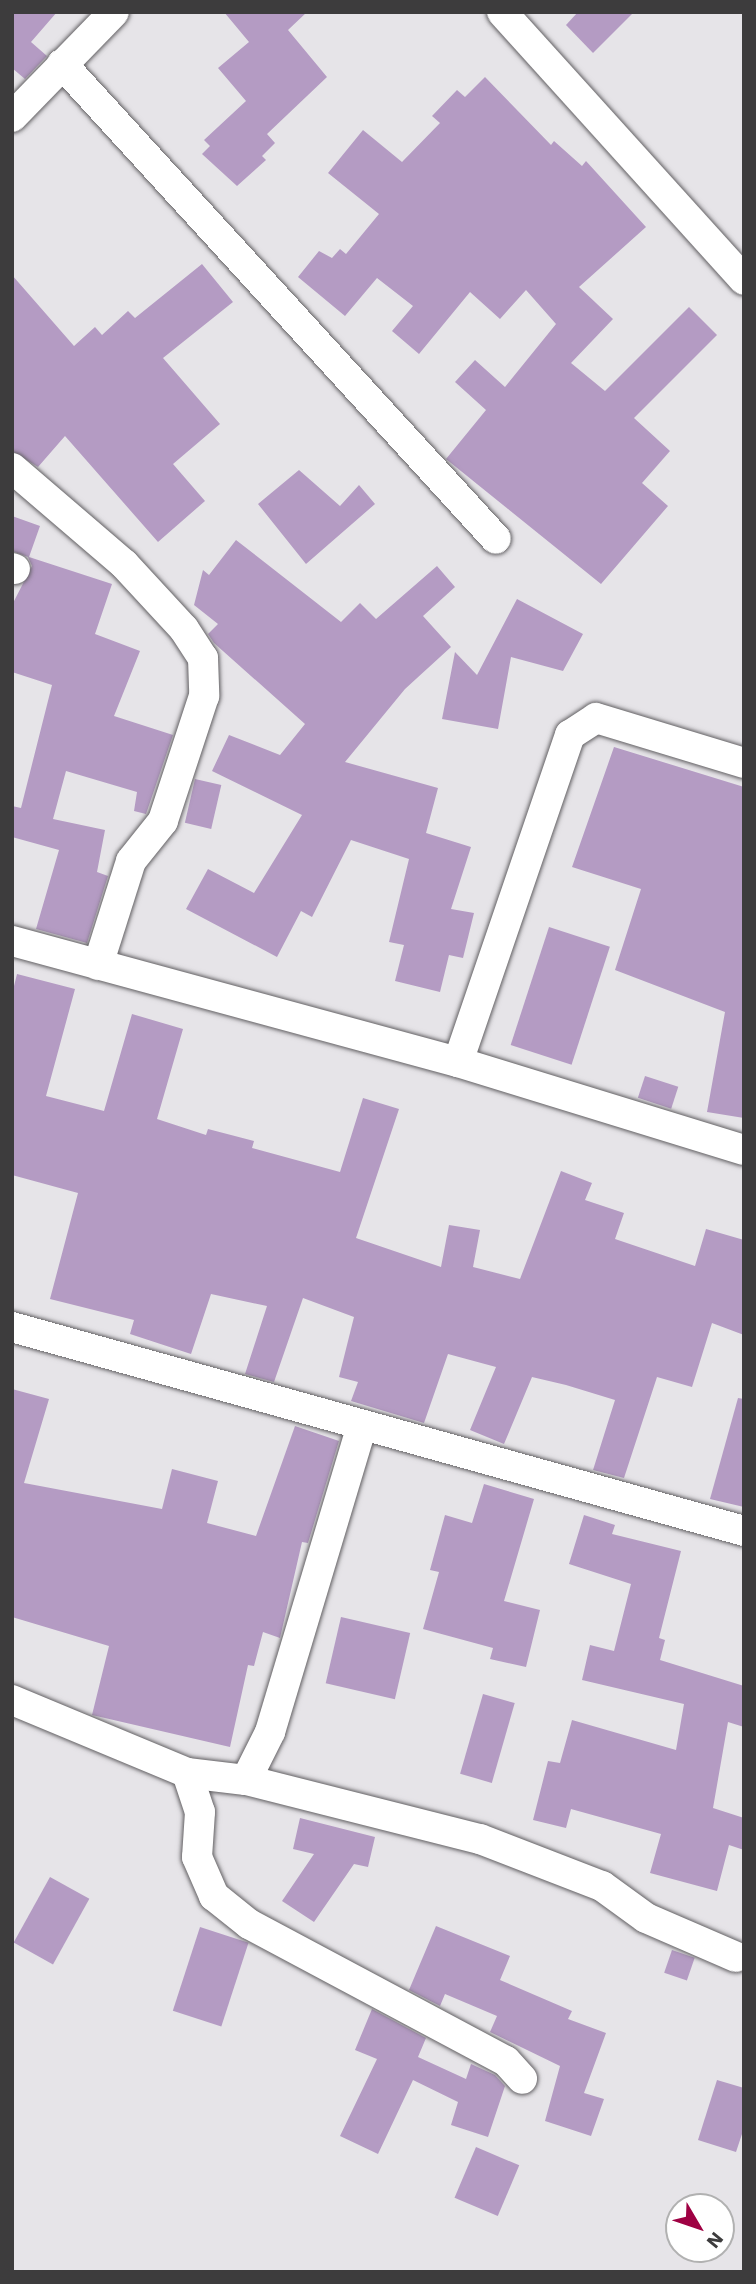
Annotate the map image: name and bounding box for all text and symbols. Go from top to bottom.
north arrow [665,2193,735,2263]
text: N [702,2228,729,2253]

